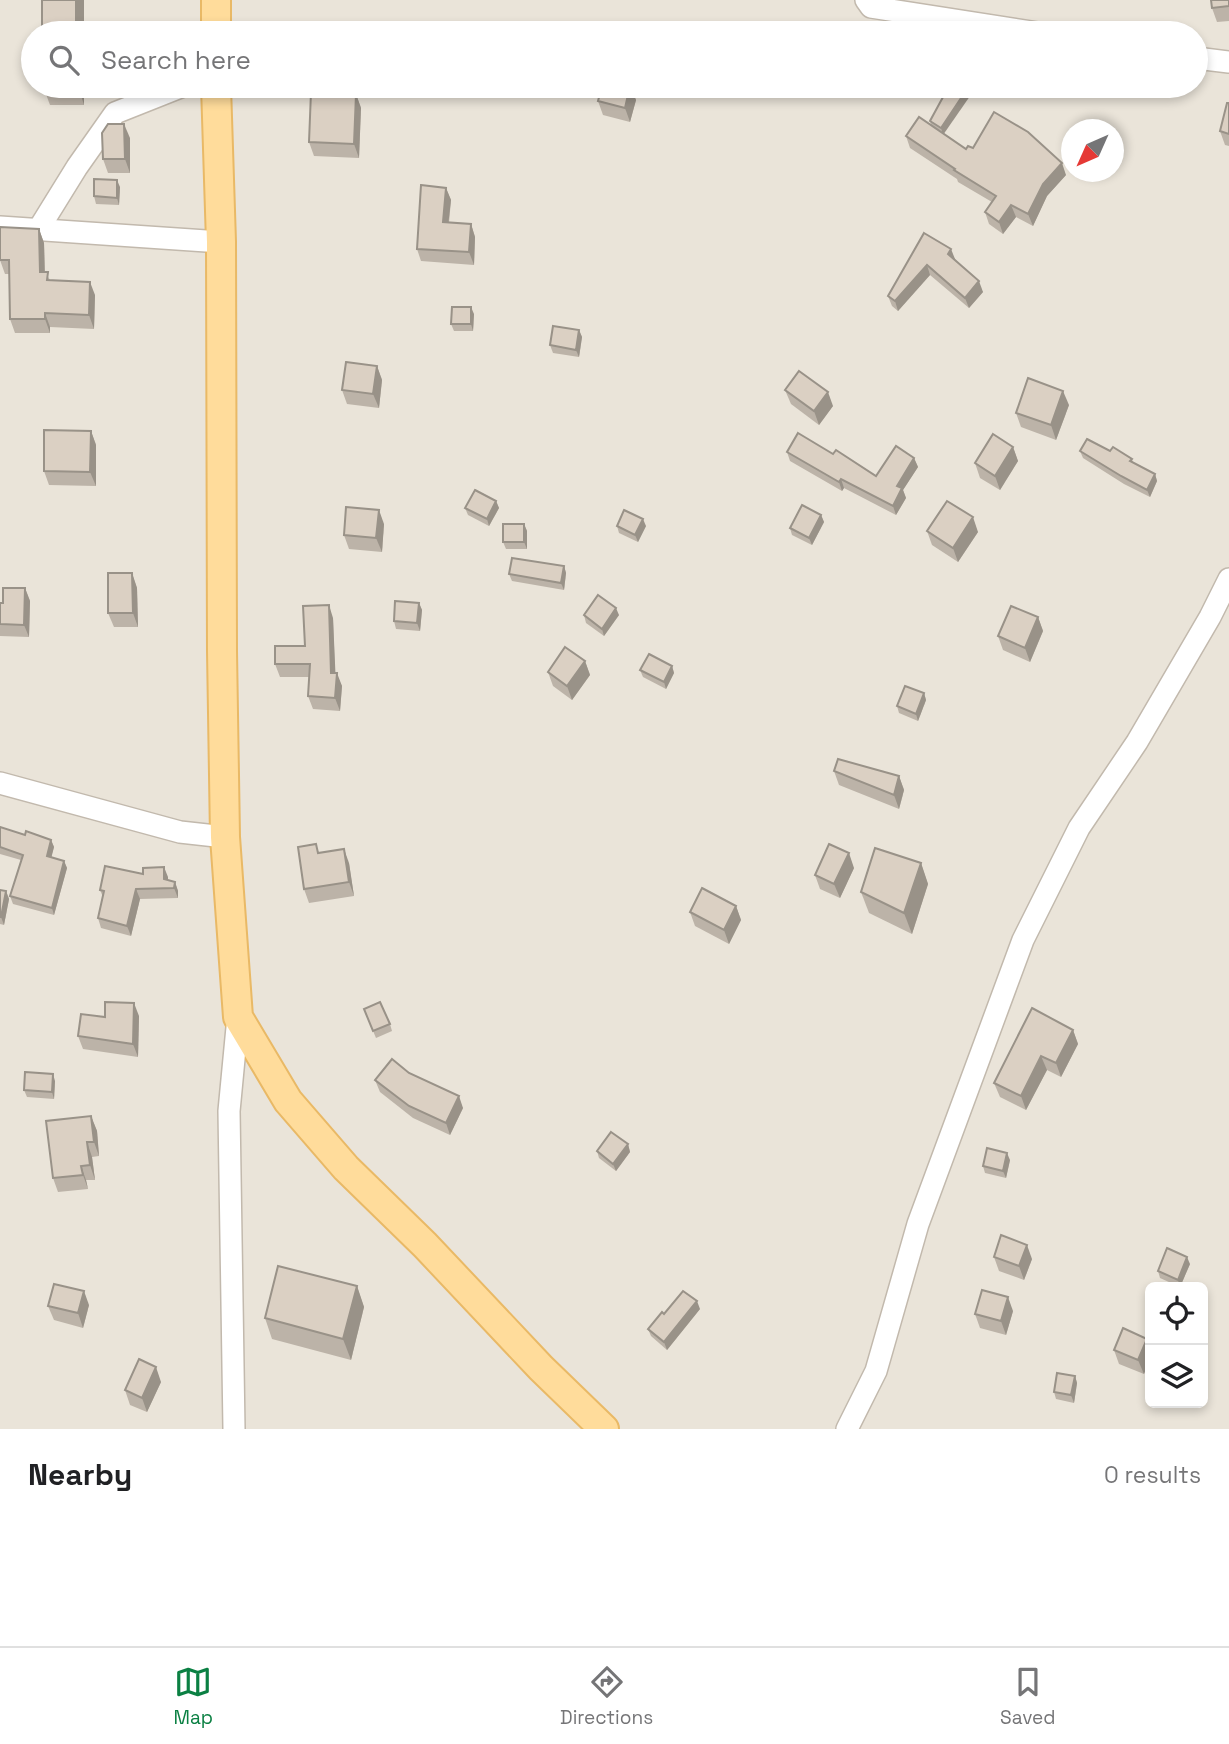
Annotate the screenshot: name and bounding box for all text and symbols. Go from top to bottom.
search box [21,21,1208,98]
icon: search [45,41,83,79]
text: Search here [101,43,251,77]
north arrow [1061,119,1124,182]
map controls [1145,1282,1208,1408]
button: locate [1145,1282,1208,1345]
button: layers [1145,1345,1208,1408]
text: Nearby [28,1455,132,1494]
text: 0 results [1104,1460,1201,1490]
tab: Map [173,1663,213,1730]
tab: Directions [560,1663,653,1730]
tab: Saved [1000,1663,1056,1730]

